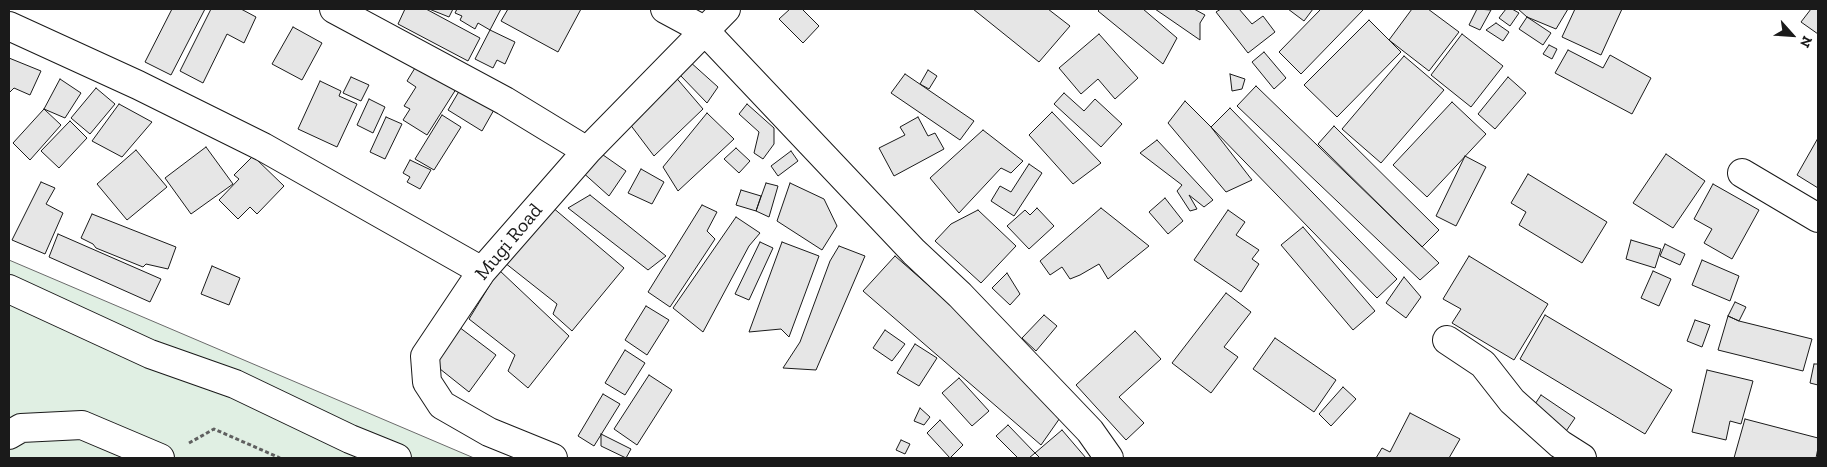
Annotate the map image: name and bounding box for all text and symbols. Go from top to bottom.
north arrow [1767,10,1817,60]
text: N [1796,33,1816,50]
street label: Mugi Road [470,199,548,285]

